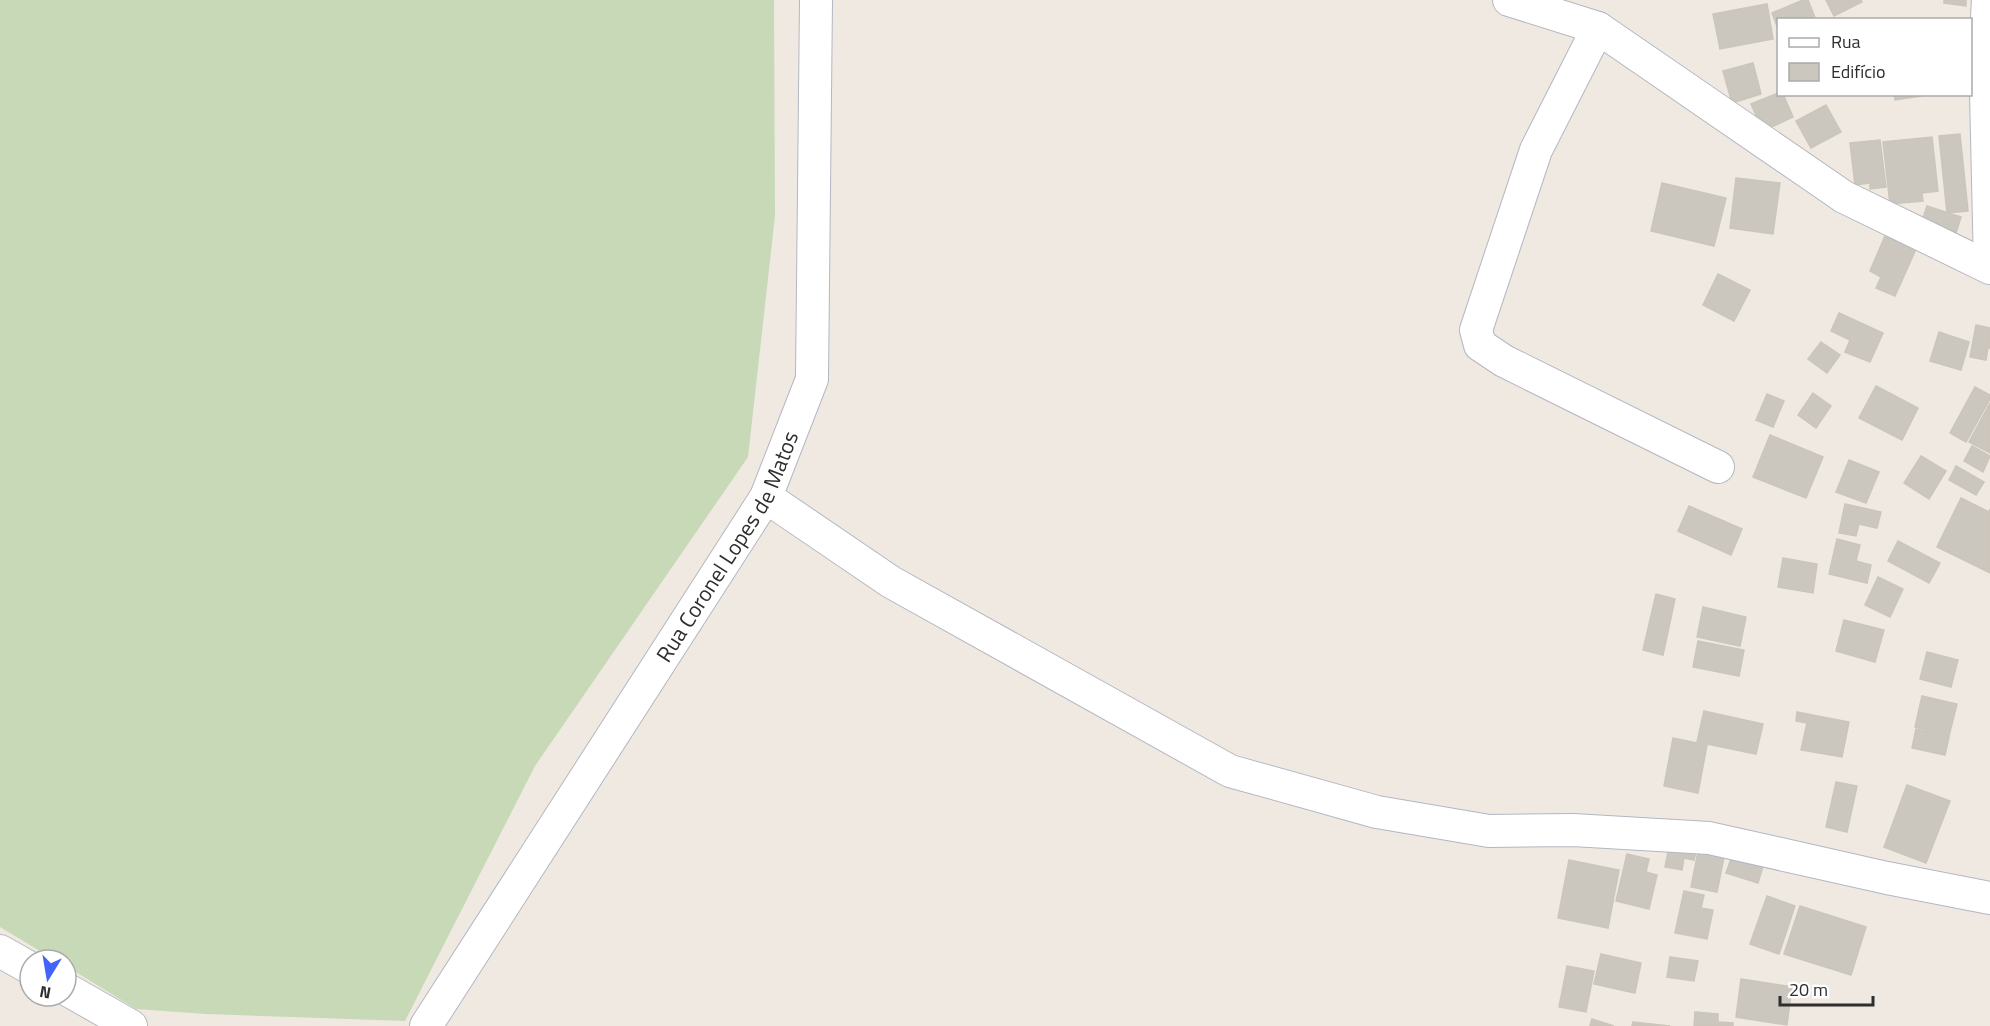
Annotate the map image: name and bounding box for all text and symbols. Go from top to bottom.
legend [1777,18,1972,96]
text: Rua [1831,28,1861,55]
text: Edifício [1831,58,1885,85]
street label: Rua Coronel Lopes de Matos [647,426,807,669]
north arrow [18,948,78,1008]
scale bar [1780,969,1873,1007]
text: 20 m [1789,976,1828,1003]
text: N [37,980,53,1006]

